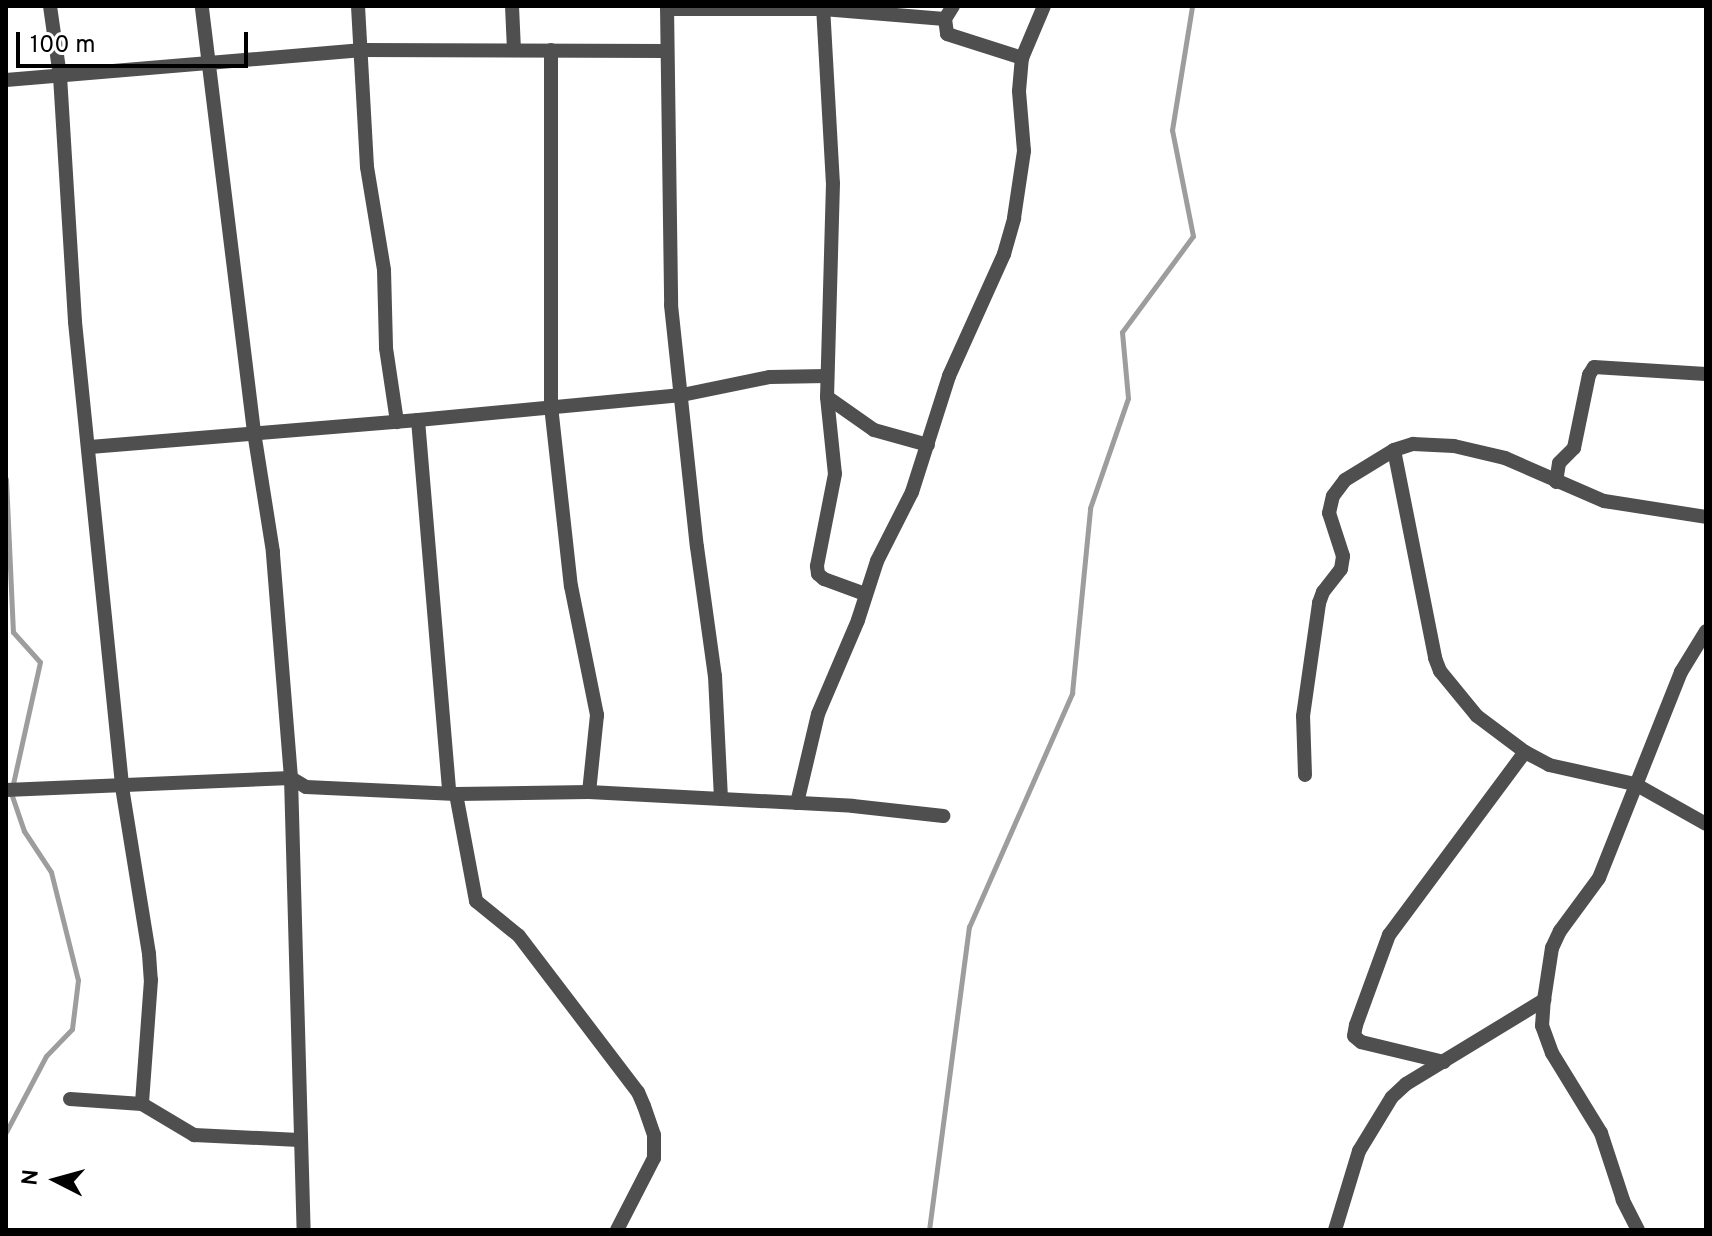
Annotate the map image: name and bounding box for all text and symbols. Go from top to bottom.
scale bar [20,16,252,66]
text: 100 m [30,31,96,61]
north arrow [16,1140,96,1220]
text: N [17,1168,46,1187]

